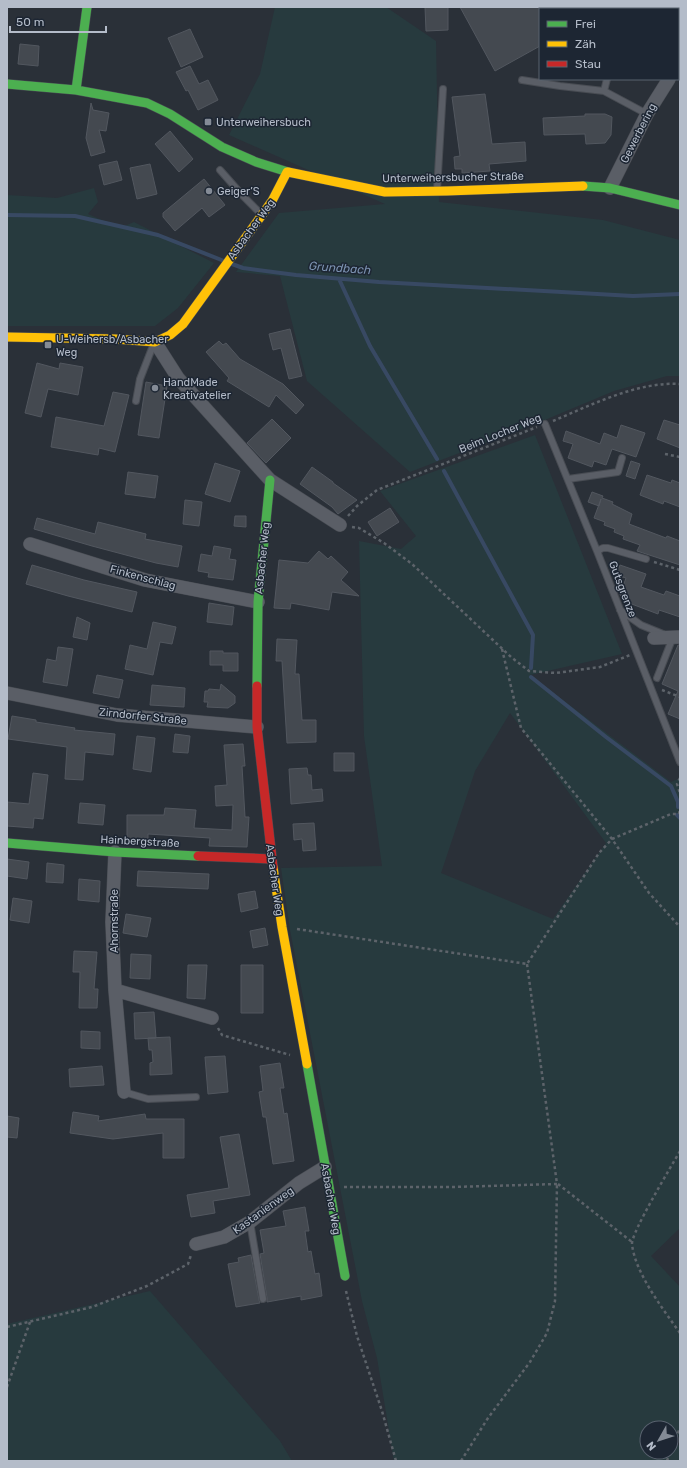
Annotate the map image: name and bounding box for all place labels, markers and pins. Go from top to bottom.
place label: Unterweihersbuch [216,116,311,129]
marker: Unterweihersbuch [203,117,213,127]
place label: Geiger’S [217,185,260,198]
marker: Geiger’S [204,186,214,196]
place label: U-Weihersb/Asbacher Weg [56,333,169,359]
marker: U-Weihersb/Asbacher Weg [43,340,53,350]
place label: HandMade Kreativatelier [163,376,232,402]
marker: HandMade Kreativatelier [150,383,160,393]

